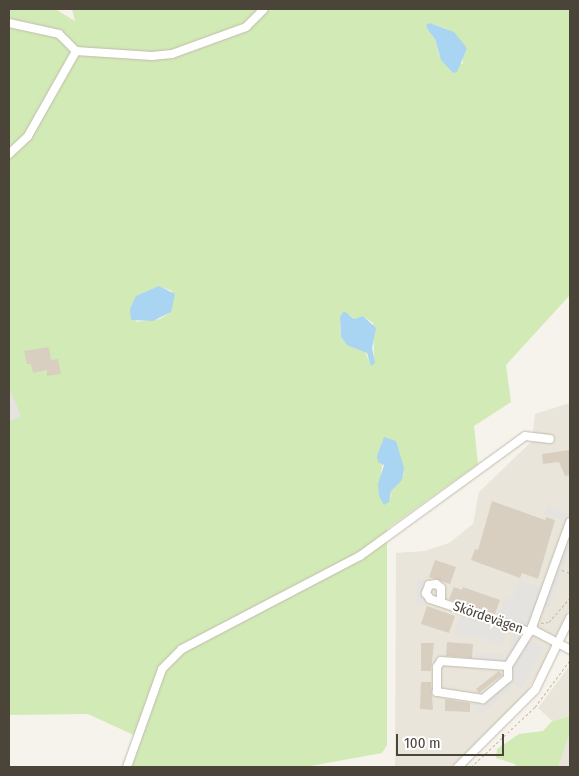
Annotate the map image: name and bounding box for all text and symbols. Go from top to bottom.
street label: Skördevägen [451,598,525,638]
scale bar [399,724,506,756]
text: 100 m [404,734,441,752]

